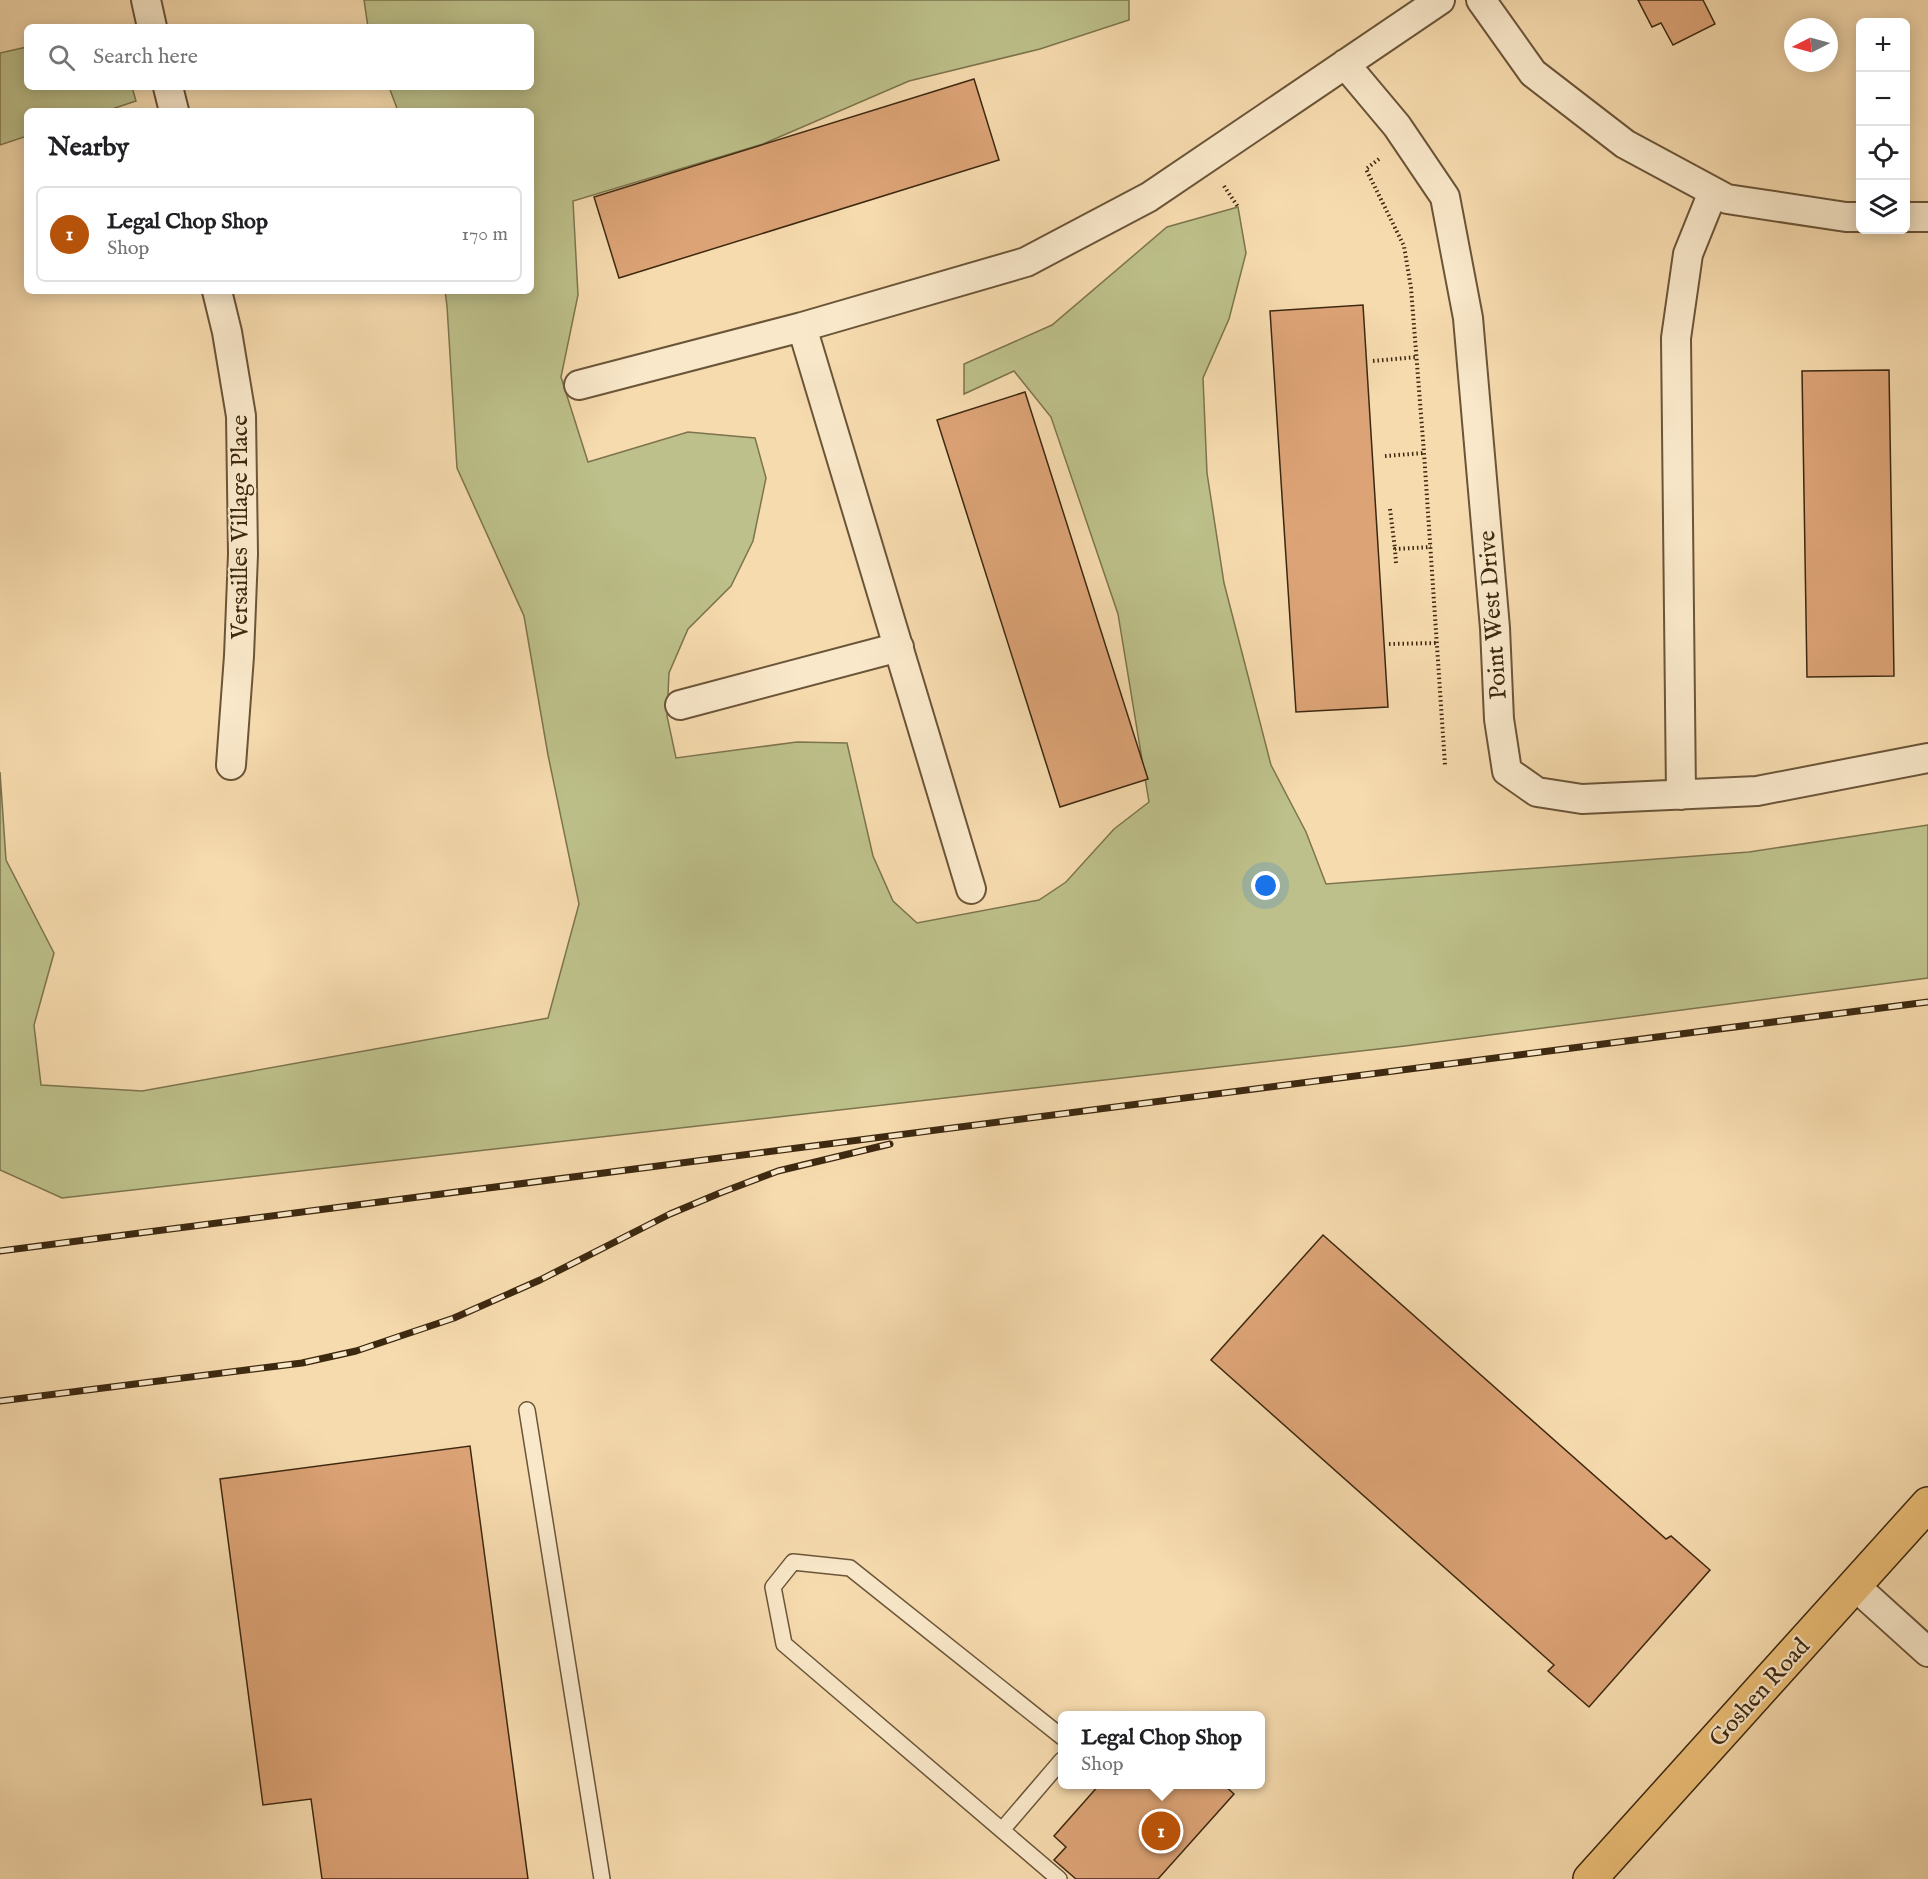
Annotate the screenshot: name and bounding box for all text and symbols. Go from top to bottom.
north arrow [1784,18,1838,72]
map controls [1856,18,1910,234]
button: + [1856,18,1910,72]
search box [24,24,534,90]
icon: search [45,41,78,74]
text: Search here [93,43,198,71]
button: − [1856,72,1910,126]
button: locate [1856,126,1910,180]
text: Nearby [48,131,129,164]
button: layers [1856,180,1910,234]
text: Legal Chop Shop [107,208,268,236]
text: 1 [66,222,73,247]
text: 170 m [462,222,508,247]
text: Shop [107,236,149,261]
street label: Versailles Village Place [225,415,256,640]
street label: Point West Drive [1472,529,1515,700]
your location [1251,871,1280,900]
street label: Goshen Road [1703,1632,1817,1754]
popup [1058,1711,1265,1789]
text: Legal Chop Shop [1081,1724,1242,1752]
text: Shop [1081,1752,1124,1777]
pin: 1 [1142,1808,1180,1854]

